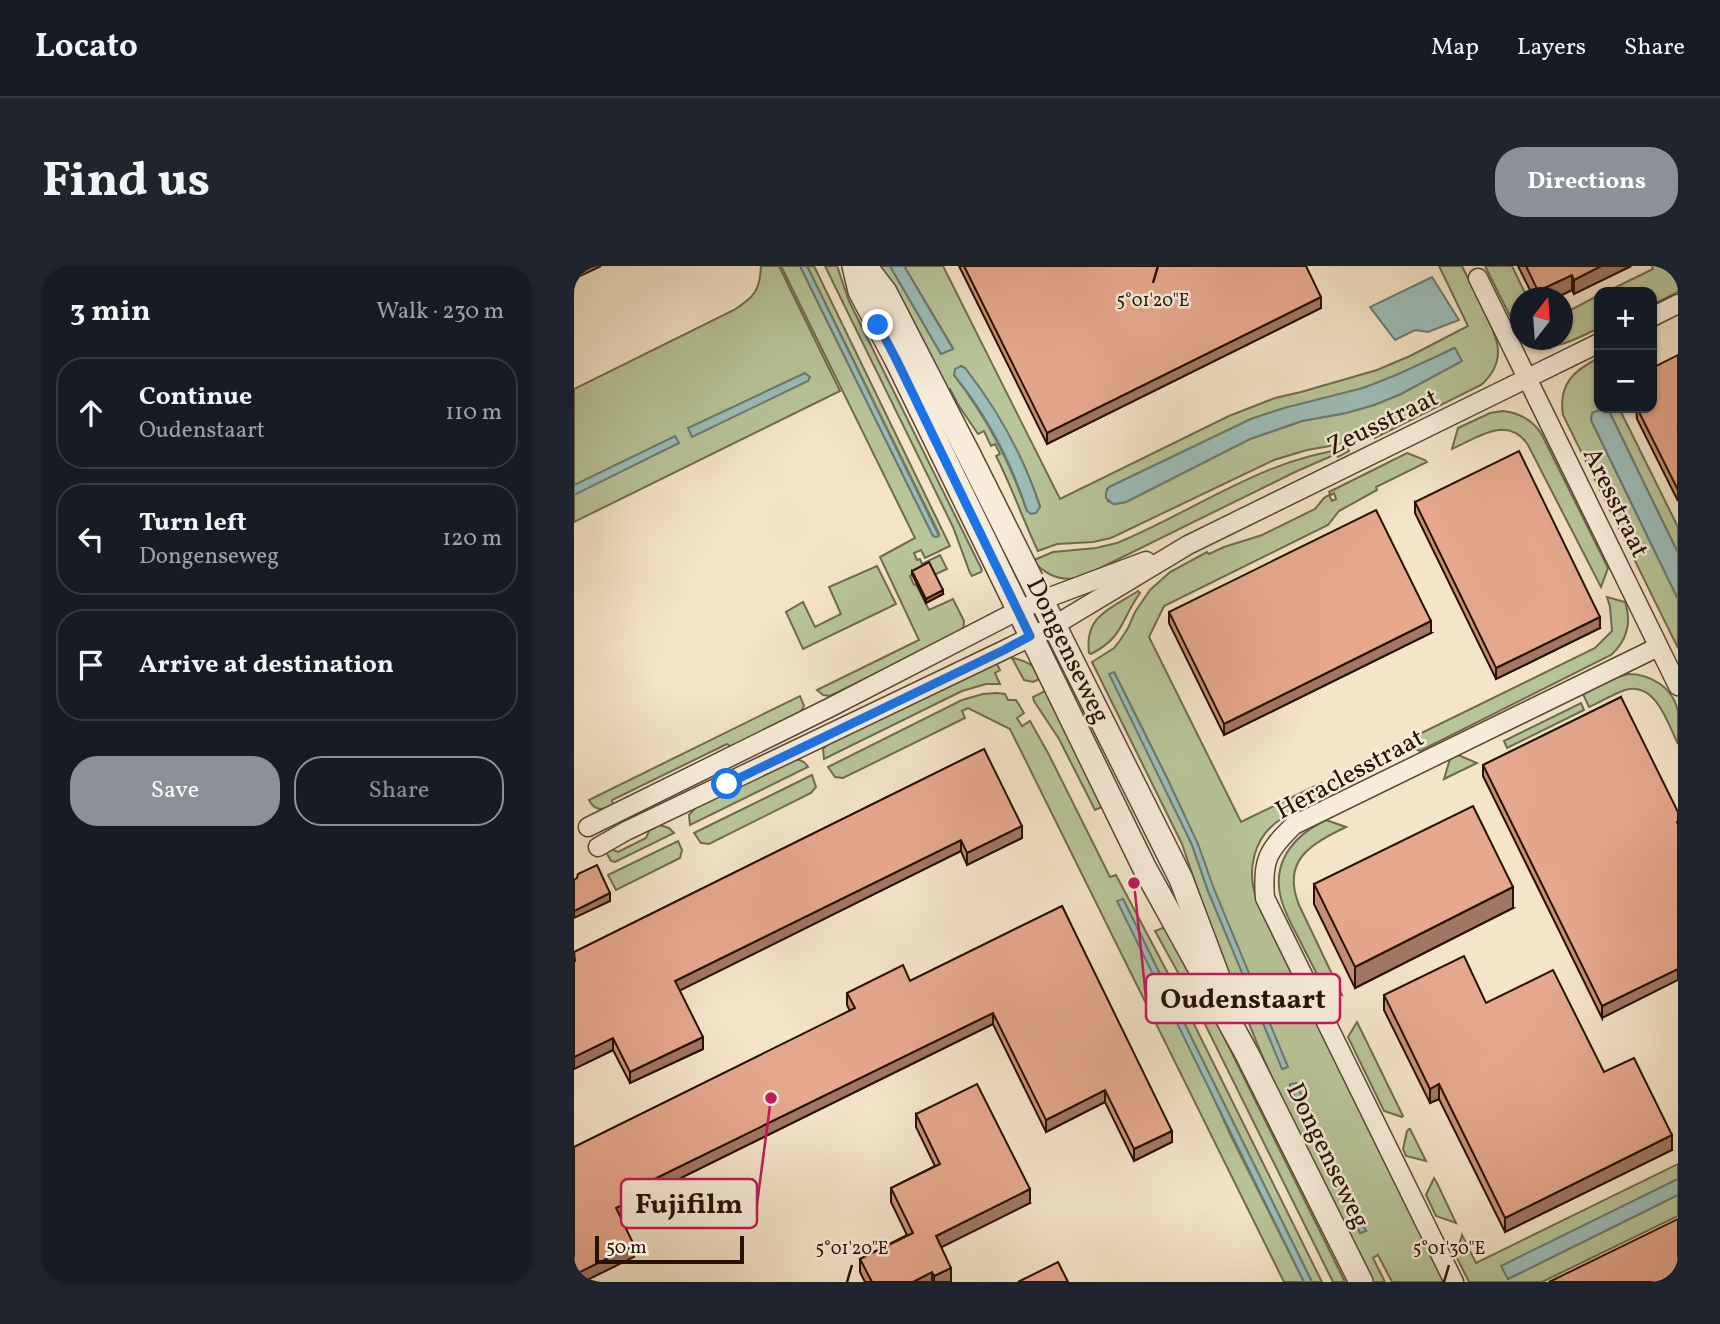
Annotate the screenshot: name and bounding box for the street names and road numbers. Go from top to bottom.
street label: Zeusstraat [1321,380,1445,465]
street label: Aresstraat [1573,442,1657,564]
street label: Dongenseweg [1016,572,1118,730]
street label: Heraclesstraat [1269,720,1431,829]
street label: Dongenseweg [1276,1077,1378,1235]

